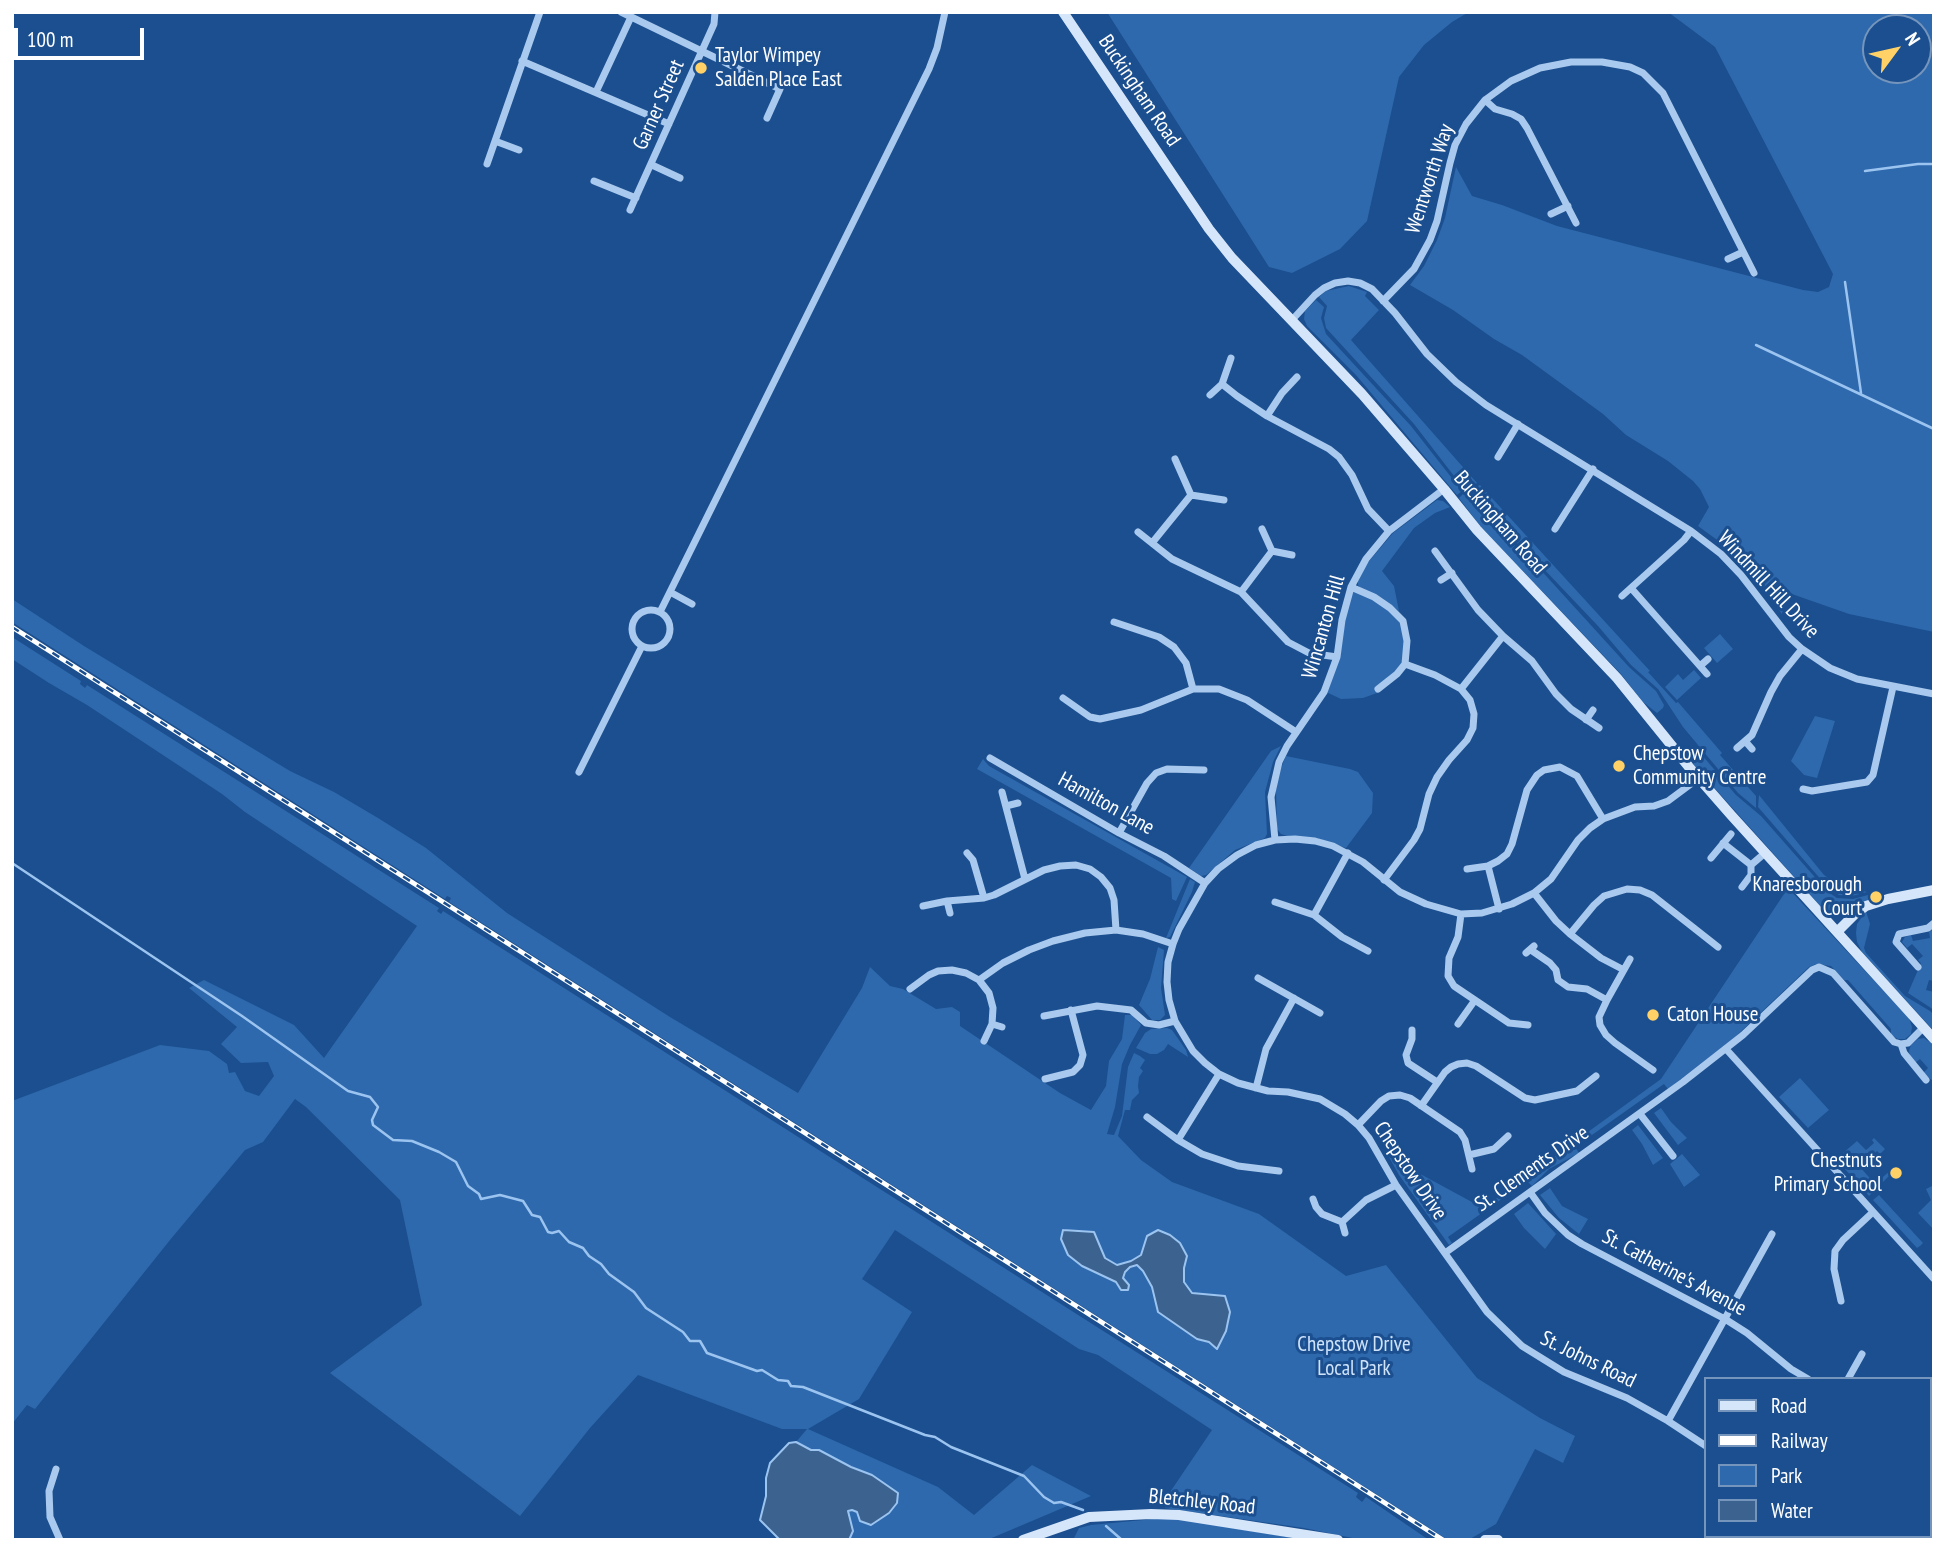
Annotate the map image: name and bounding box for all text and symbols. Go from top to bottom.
scale bar [18,14,147,58]
north arrow [1862,14,1932,84]
text: 100 m [27,26,73,53]
text: N [1900,28,1926,49]
street label: Buckingham Road [1092,30,1186,152]
place label: Taylor Wimpey Salden Place East [715,43,842,93]
street label: Garner Street [628,56,690,154]
marker: Taylor Wimpey Salden Place East [693,60,709,76]
street label: Wentworth Way [1400,121,1460,237]
street label: Buckingham Road [1448,466,1552,580]
street label: Windmill Hill Drive [1712,526,1824,644]
street label: Wincanton Hill [1297,572,1351,682]
place label: Chepstow Community Centre [1633,741,1766,791]
marker: Chepstow Community Centre [1611,758,1627,774]
street label: Hamilton Lane [1054,767,1158,841]
place label: Knaresborough Court [1753,872,1862,922]
marker: Knaresborough Court [1868,889,1884,905]
place label: Caton House [1667,1002,1758,1028]
marker: Caton House [1645,1007,1661,1023]
street label: Chepstow Drive [1368,1117,1452,1225]
street label: St. Clements Drive [1470,1120,1594,1218]
place label: Chestnuts Primary School [1774,1148,1882,1198]
marker: Chestnuts Primary School [1888,1165,1904,1181]
street label: St. Catherine's Avenue [1598,1224,1750,1322]
street label: St. Johns Road [1536,1326,1640,1394]
park label: Chepstow Drive Local Park [1297,1332,1411,1382]
legend [1704,1377,1932,1538]
text: Road [1771,1392,1807,1419]
text: Railway [1771,1427,1828,1454]
text: Park [1771,1462,1802,1489]
street label: Bletchley Road [1147,1484,1257,1520]
text: Water [1771,1497,1813,1524]

